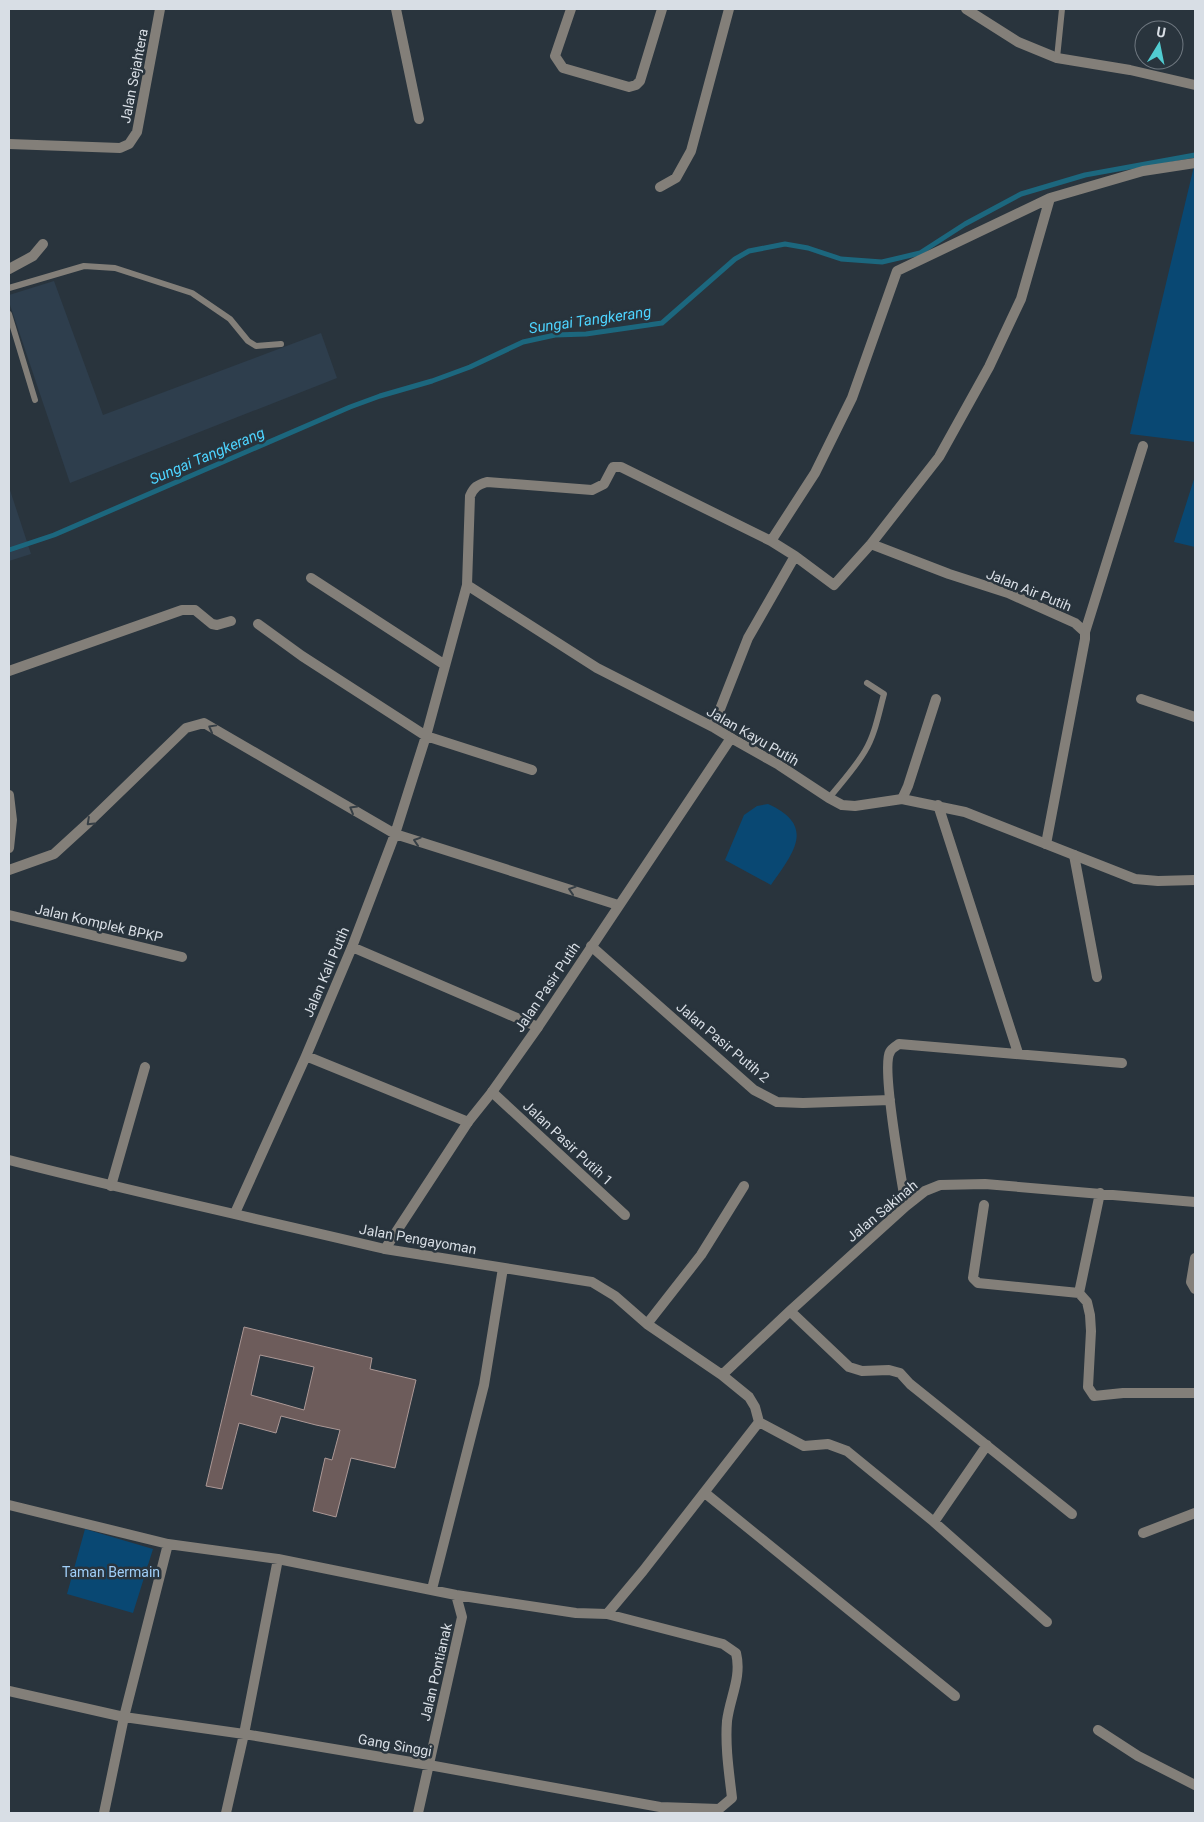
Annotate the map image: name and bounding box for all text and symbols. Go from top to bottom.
north arrow [1134,20,1184,70]
text: U [1155,24,1167,41]
street label: Jalan Sejahtera [117,27,151,125]
water label: Sungai Tangkerang [528,303,652,337]
water label: Sungai Tangkerang [147,424,267,488]
street label: Jalan Air Putih [984,566,1074,614]
street label: Jalan Kayu Putih [704,703,802,769]
one-way arrow [208,724,217,734]
one-way arrow [349,806,358,816]
one-way arrow [86,816,95,825]
one-way arrow [413,837,422,847]
one-way arrow [568,886,577,896]
street label: Jalan Komplek BPKP [33,900,165,946]
street label: Jalan Kali Putih [300,924,352,1020]
street label: Jalan Pasir Putih [511,939,583,1035]
street label: Jalan Pasir Putih 2 [673,998,773,1086]
street label: Jalan Pasir Putih 1 [520,1097,616,1189]
street label: Jalan Sakinah [844,1177,920,1245]
street label: Jalan Pengayoman [358,1221,478,1257]
park label: Taman Bermain [62,1564,160,1580]
street label: Jalan Pontianak [417,1621,455,1723]
street label: Gang Singgi [357,1731,433,1759]

